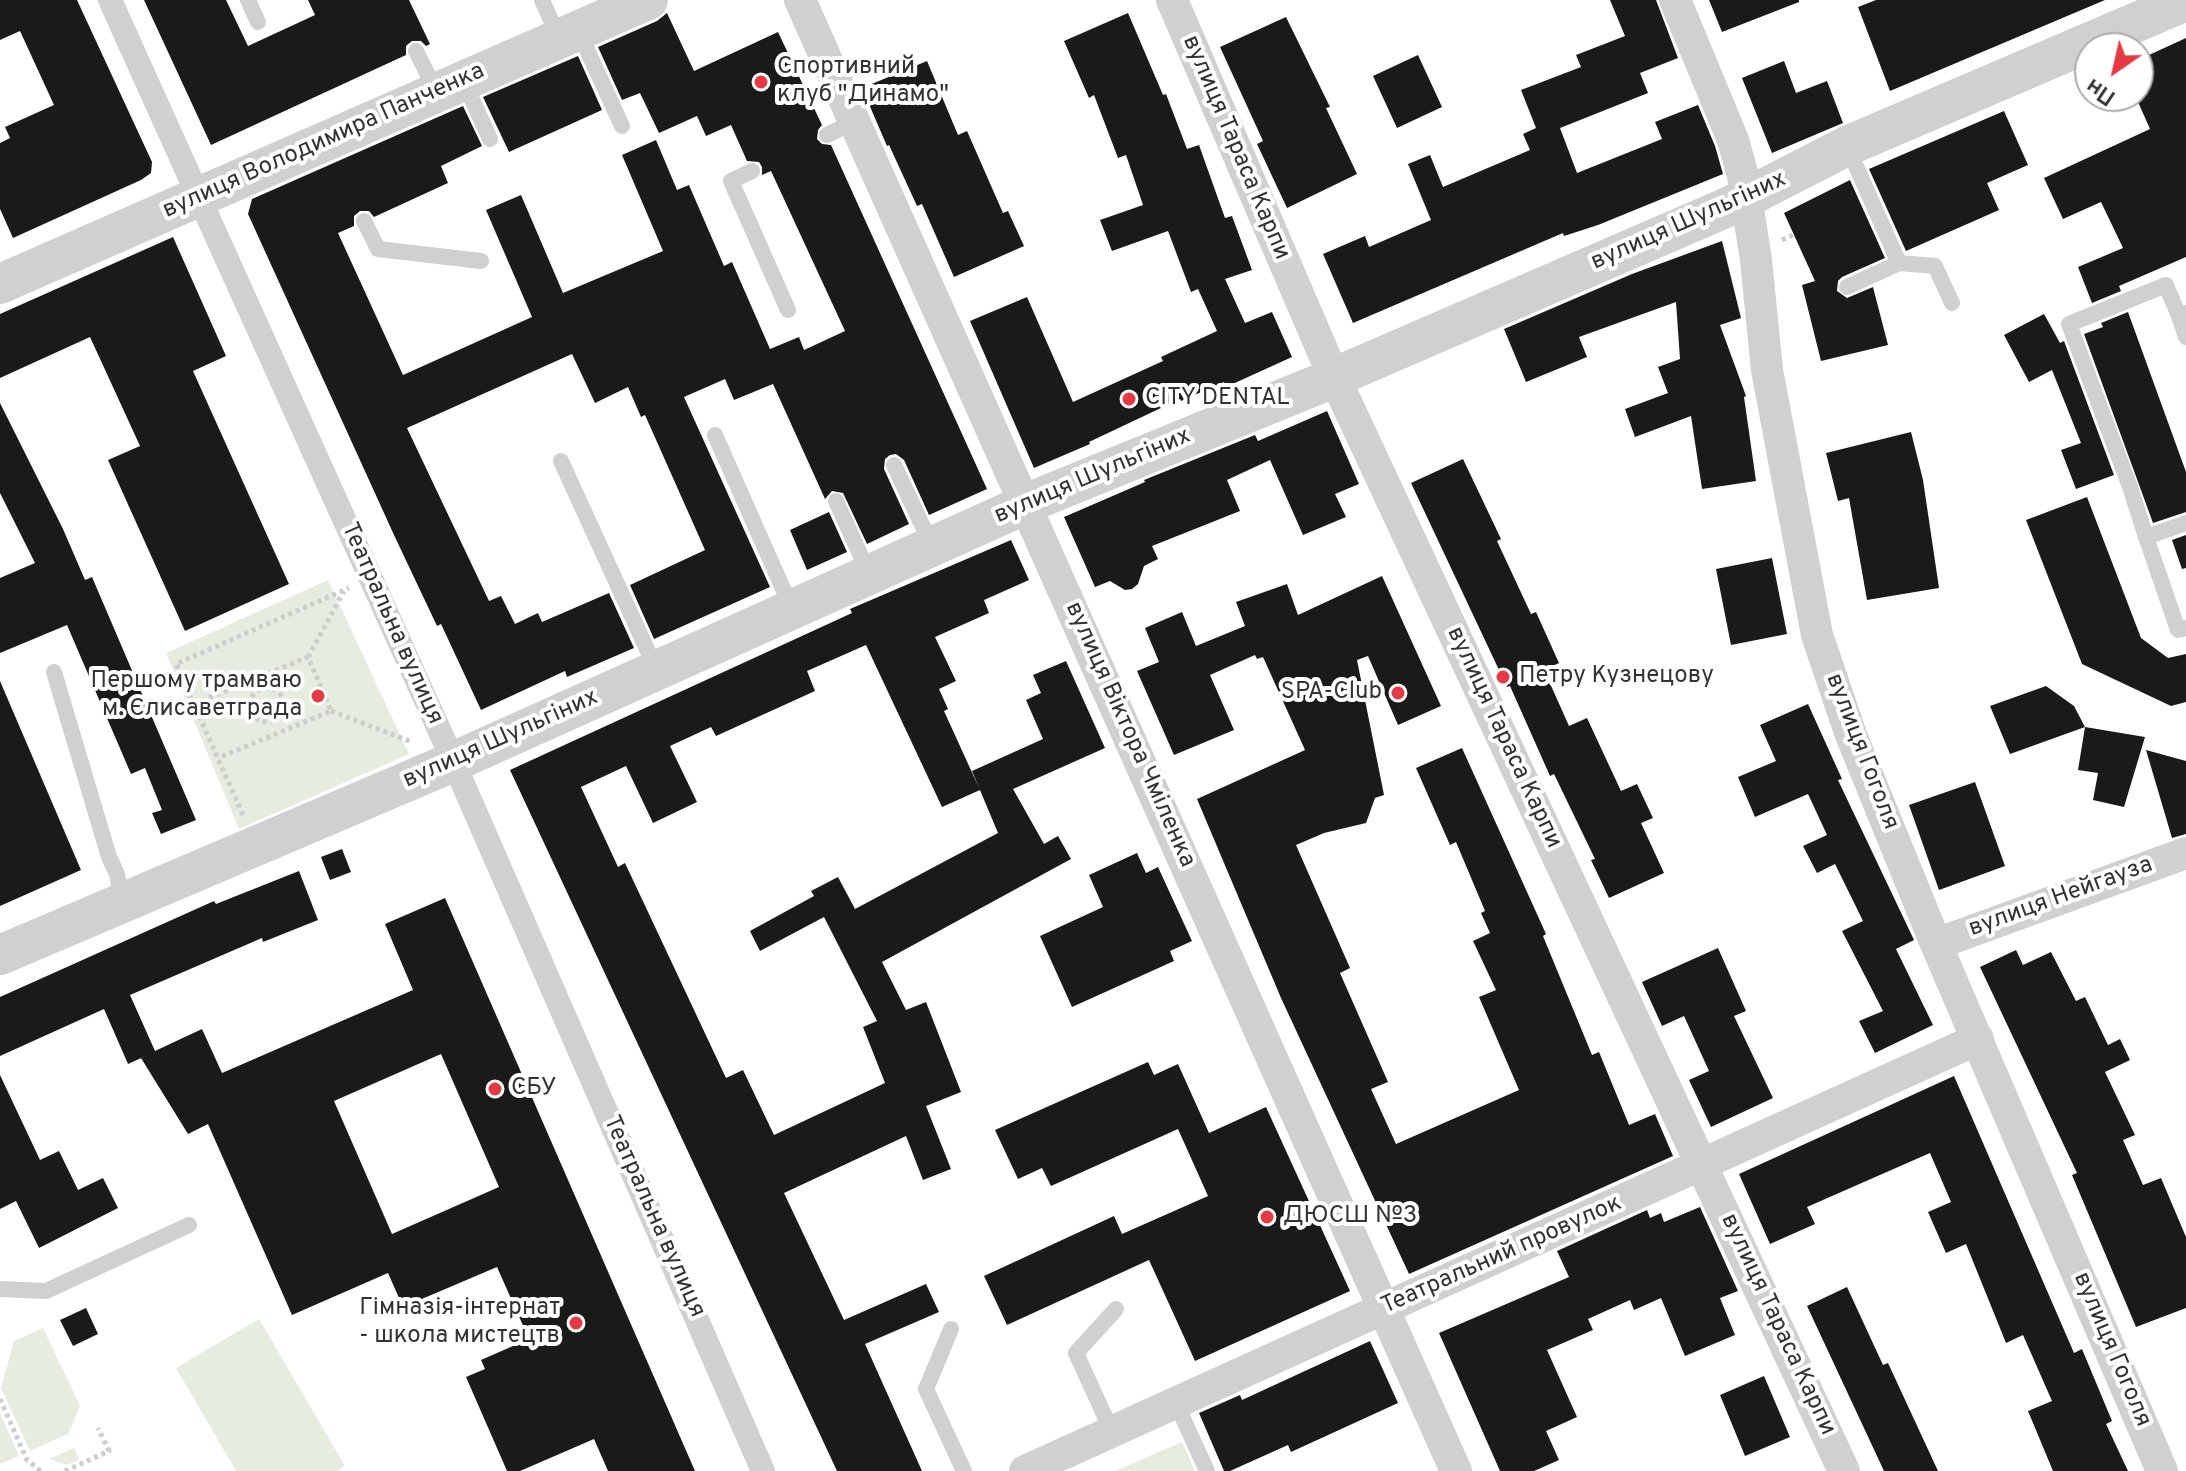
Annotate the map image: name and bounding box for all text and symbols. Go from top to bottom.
street label: вулиця Тараса Карпи [1175,31,1295,265]
north arrow [2074,32,2154,112]
place label: Спортивний клуб "Динамо" [777,54,949,110]
street label: вулиця Володимира Панченка [159,58,489,226]
text: Пн [2082,71,2121,110]
marker: Спортивний клуб "Динамо" [752,73,770,91]
street label: вулиця Шульгіних [1587,166,1791,278]
place label: CITY DENTAL [1145,385,1290,413]
marker: CITY DENTAL [1120,390,1138,408]
street label: вулиця Шульгіних [991,423,1195,531]
street label: Театральна вулиця [334,519,448,729]
street label: вулиця Віктора Чміленка [1057,598,1201,872]
street label: вулиця Тараса Карпи [1439,623,1567,853]
place label: Петру Кузнецову [1519,663,1714,691]
place label: Першому трамваю м. Єлисаветграда [91,668,302,724]
marker: Петру Кузнецову [1494,668,1512,686]
street label: вулиця Гоголя [1818,670,1904,834]
place label: SPA-Club [1281,679,1382,707]
street label: вулиця Шульгіних [399,684,603,796]
marker: SPA-Club [1389,684,1407,702]
marker: Першому трамваю м. Єлисаветграда [309,687,327,705]
street label: вулиця Нейгауза [1965,851,2157,945]
place label: СБУ [511,1075,557,1103]
marker: СБУ [486,1080,504,1098]
street label: Театральна вулиця [596,1112,710,1322]
street label: Театральний провулок [1377,1190,1627,1322]
place label: ДЮСШ №3 [1283,1203,1417,1231]
marker: ДЮСШ №3 [1258,1208,1276,1226]
street label: вулиця Тараса Карпи [1713,1210,1841,1440]
street label: вулиця Гоголя [2065,1268,2157,1432]
place label: Гімназія-інтернат - школа мистецтв [359,1295,560,1351]
marker: Гімназія-інтернат - школа мистецтв [567,1314,585,1332]

